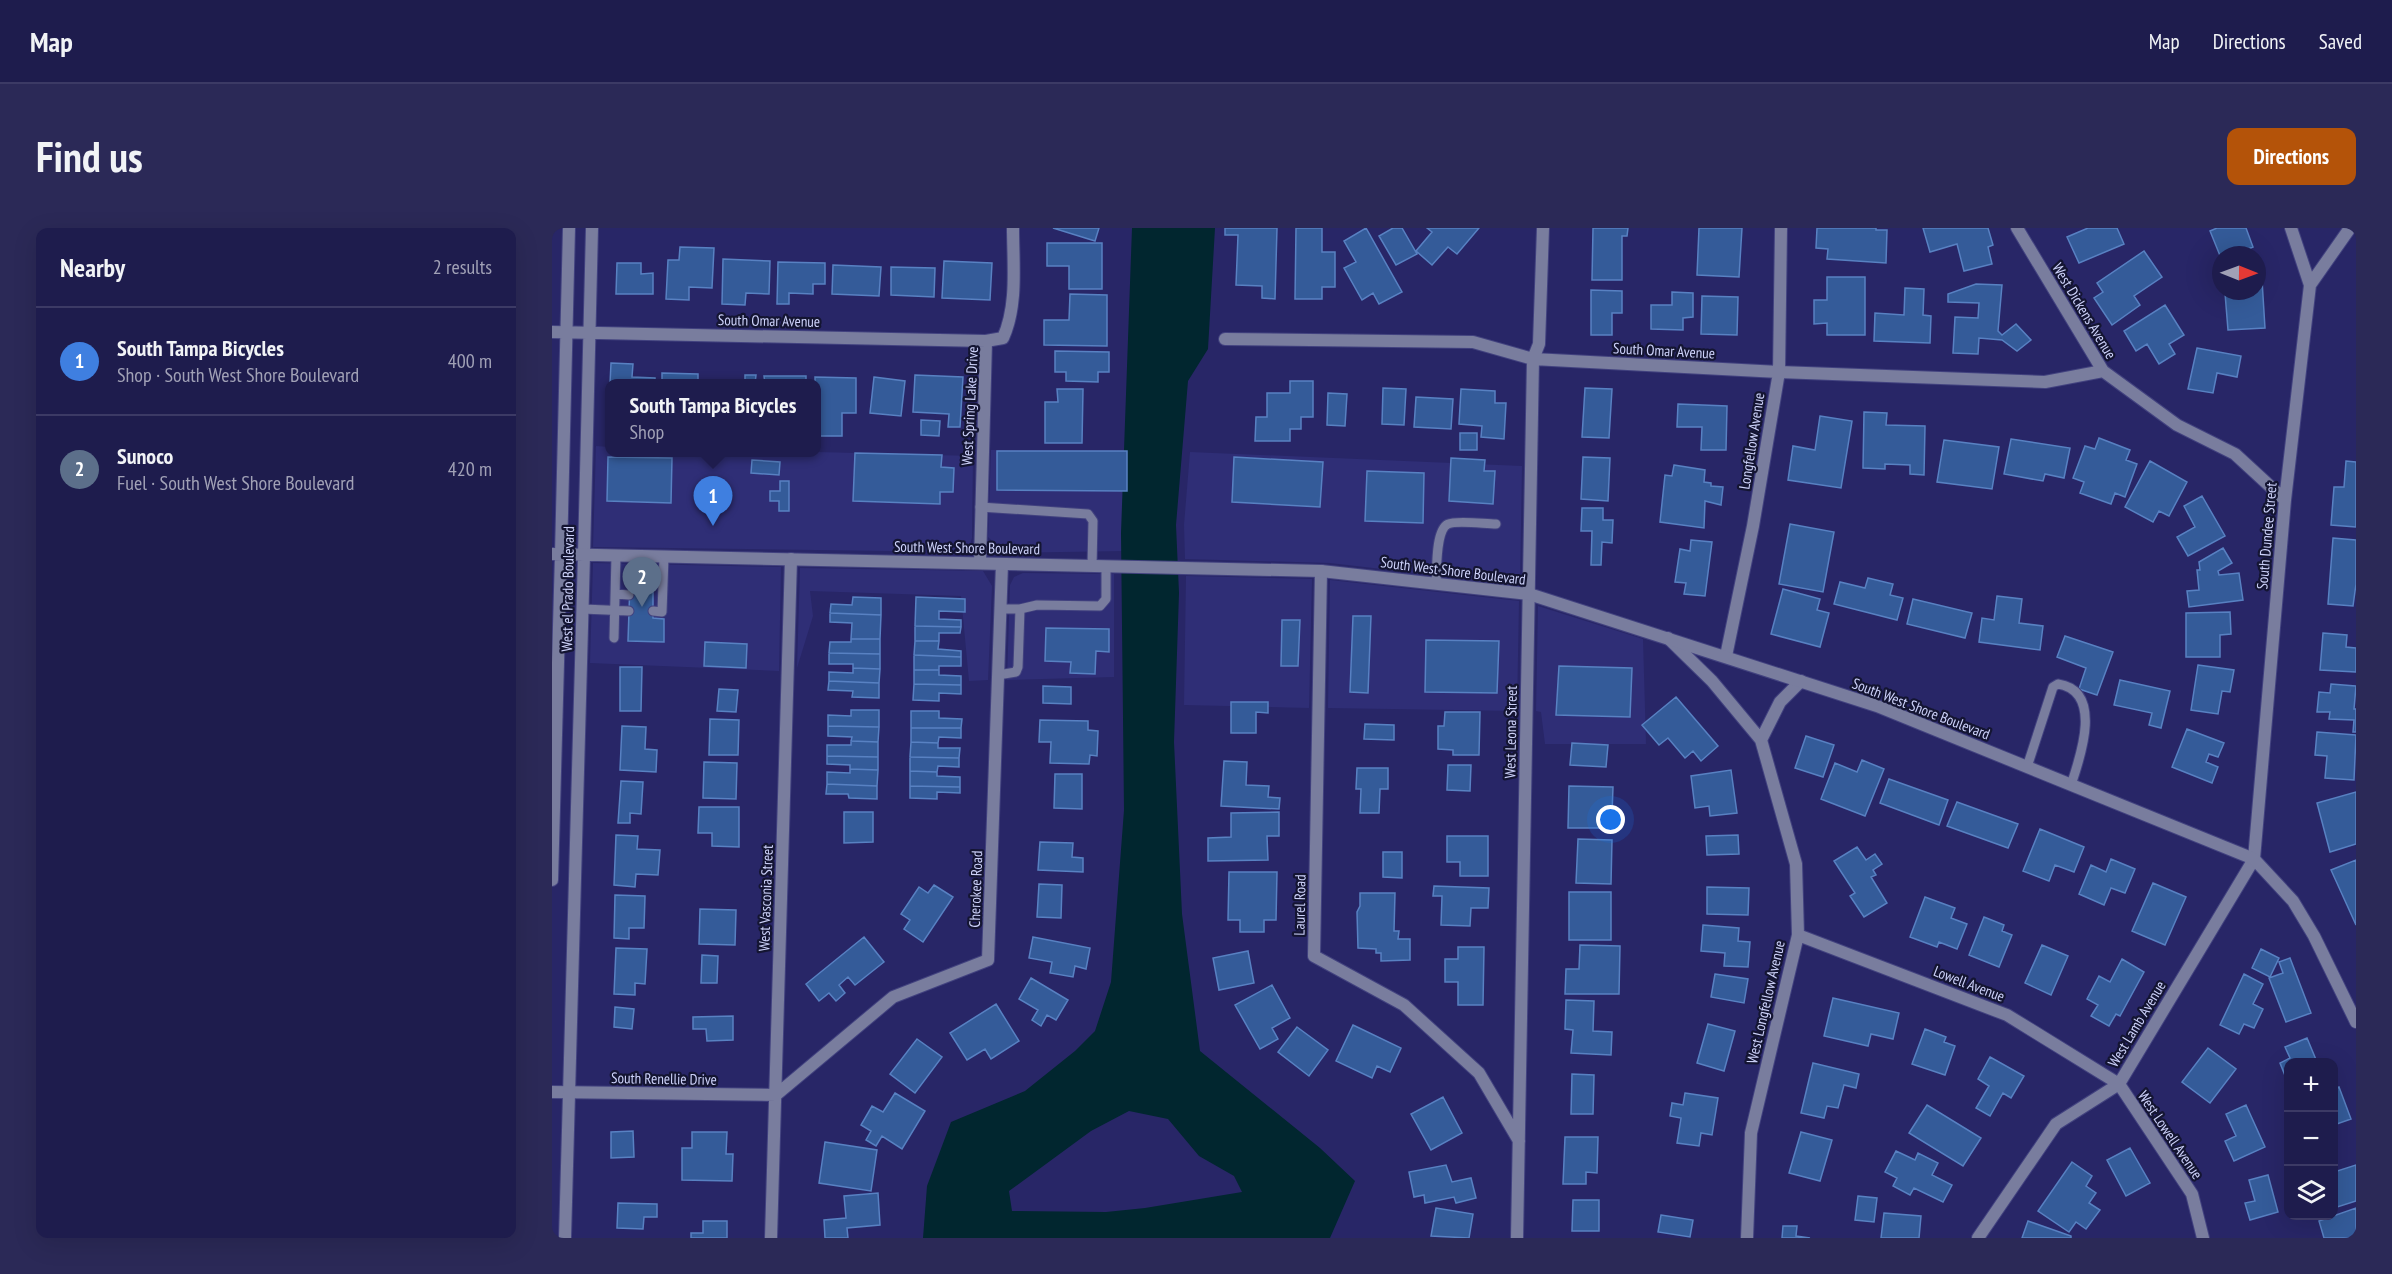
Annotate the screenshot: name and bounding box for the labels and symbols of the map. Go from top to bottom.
north arrow [2212,246,2266,300]
street label: West Dickens Avenue [2048,259,2121,362]
street label: South Omar Avenue [718,310,820,331]
street label: South Omar Avenue [1613,338,1716,363]
street label: West Spring Lake Drive [957,346,982,466]
street label: Longfellow Avenue [1734,391,1769,491]
pin: 1 [694,476,732,526]
street label: South Dundee Street [2252,482,2281,590]
street label: West el Prado Boulevard [557,526,578,652]
street label: South West Shore Boulevard [894,537,1040,558]
street label: South West Shore Boulevard [1379,552,1527,589]
pin: 2 [622,558,662,607]
street label: South West Shore Boulevard [1850,673,1993,744]
street label: West Leona Street [1500,685,1521,779]
your location [1596,805,1625,834]
street label: West Vasconia Street [754,844,777,952]
street label: Cherokee Road [965,850,986,928]
street label: Laurel Road [1289,874,1310,936]
street label: West Longfellow Avenue [1742,938,1789,1065]
street label: Lowell Avenue [1931,961,2007,1006]
street label: West Lamb Avenue [2103,977,2170,1070]
street label: South Renellie Drive [611,1068,717,1089]
street label: West Lowell Avenue [2134,1087,2207,1183]

